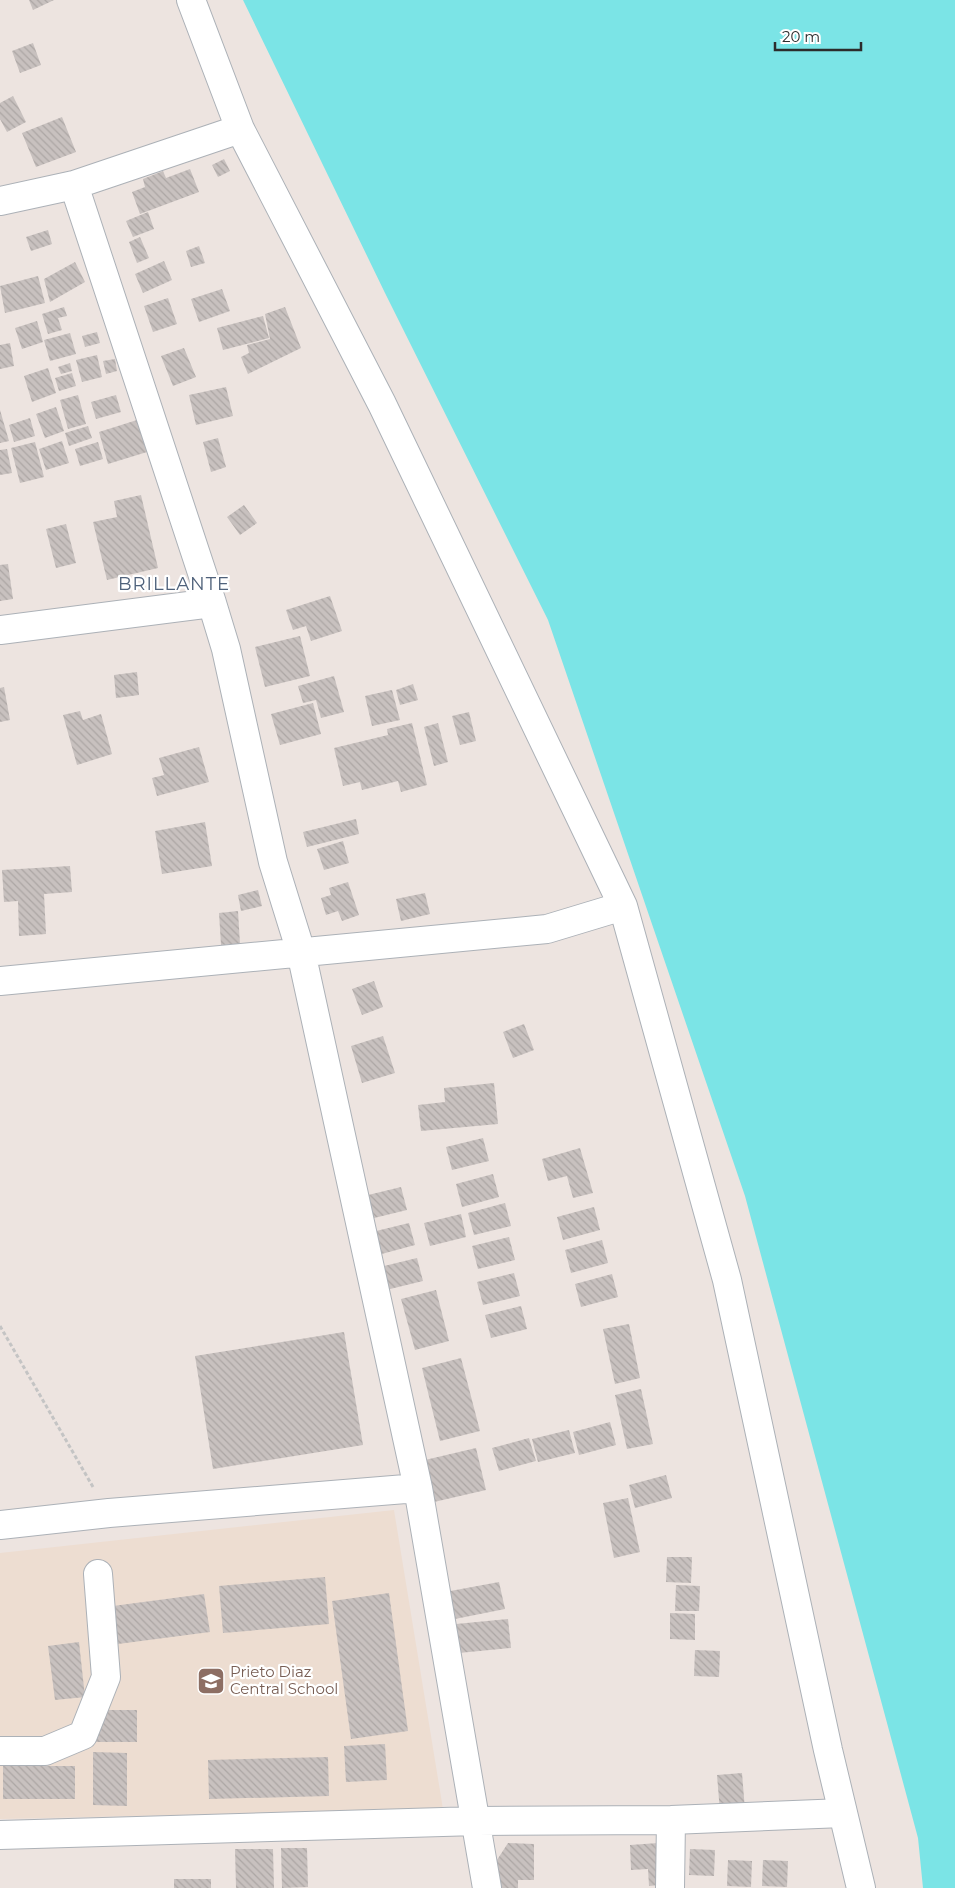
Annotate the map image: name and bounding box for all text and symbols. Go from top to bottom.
scale bar [775,20,861,52]
text: 20 m [782,27,820,46]
district label: BRILLANTE [118,573,230,595]
place label: Prieto Diaz Central School [230,1662,338,1698]
school or university icon: Prieto Diaz Central School [196,1666,226,1696]

